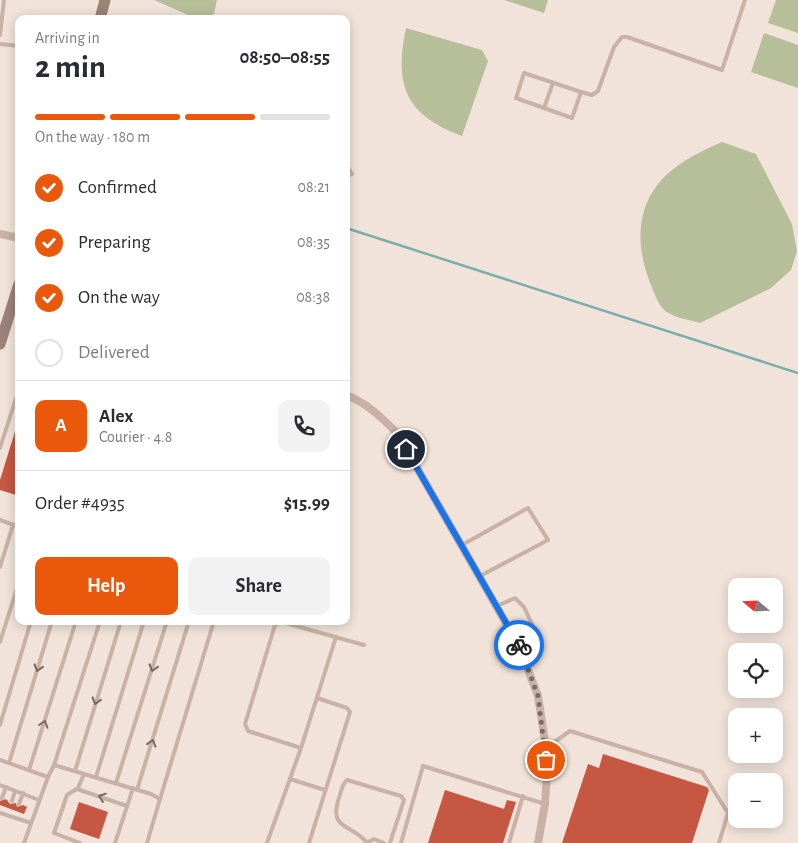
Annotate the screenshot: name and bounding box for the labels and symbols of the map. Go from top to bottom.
pin [385,428,427,470]
north arrow [728,578,782,632]
courier [494,620,544,670]
one-way arrow [34,663,44,671]
one-way arrow [148,663,158,671]
one-way arrow [92,697,102,705]
one-way arrow [38,720,48,729]
one-way arrow [146,739,156,748]
pin [525,739,567,781]
one-way arrow [98,793,107,803]

